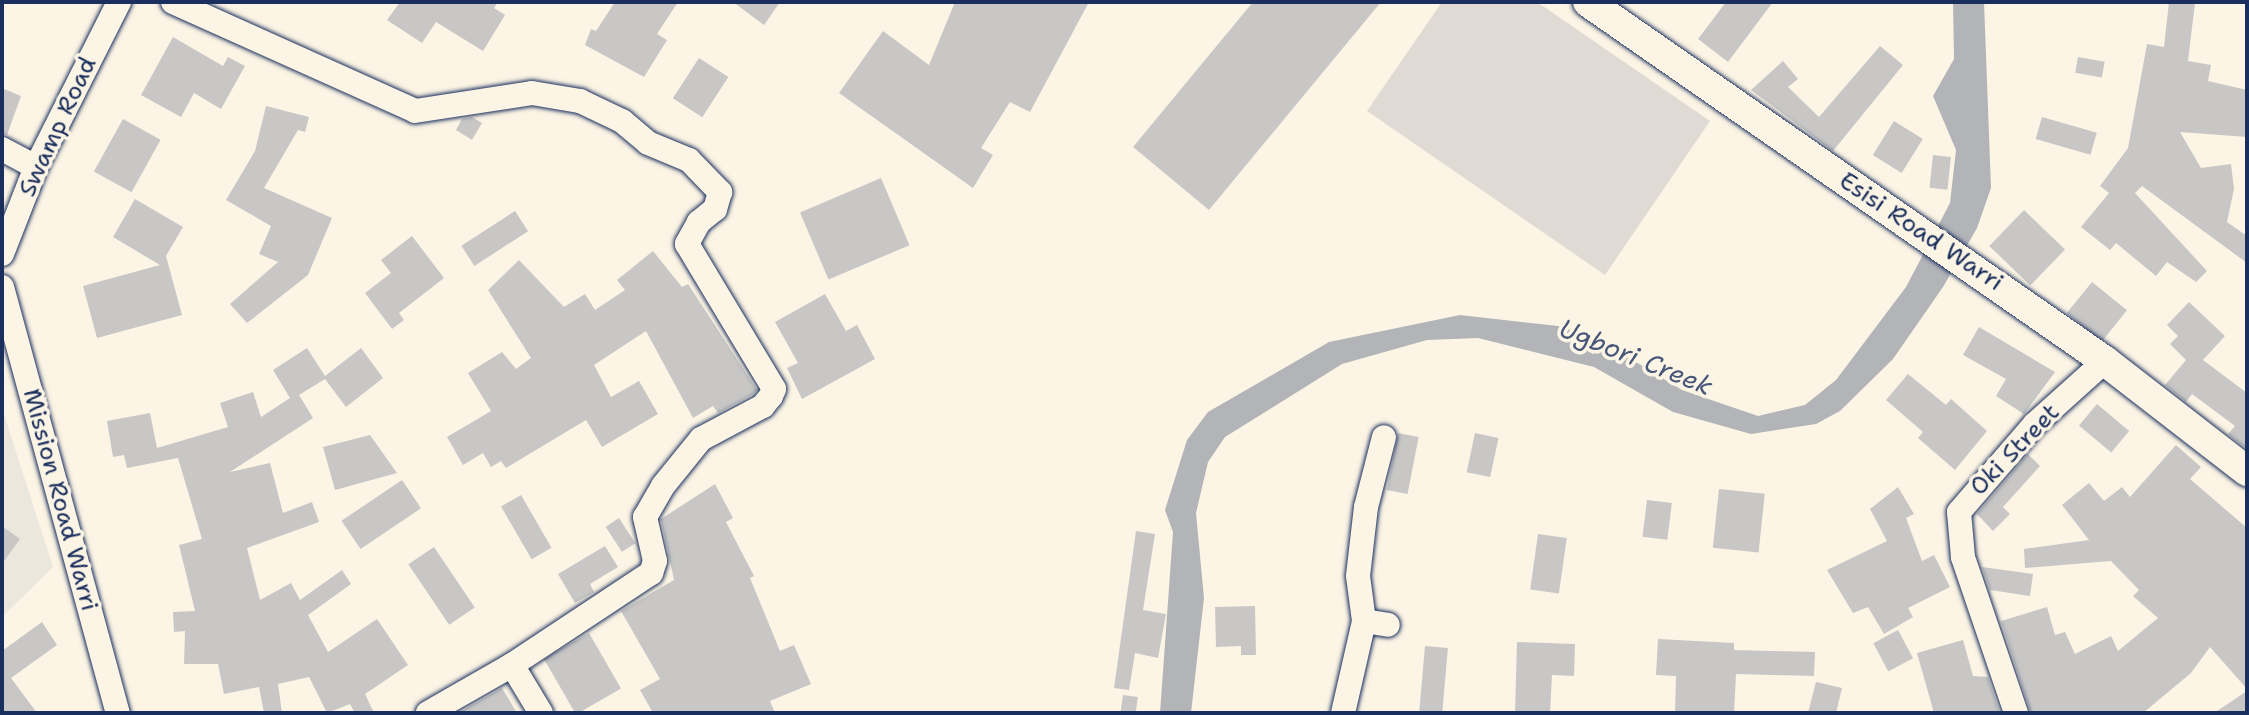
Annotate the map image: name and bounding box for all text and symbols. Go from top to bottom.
street label: Swamp Road [13,53,103,201]
street label: Esisi Road Warri [1834,166,2008,298]
water label: Ugbori Creek [1555,312,1717,402]
street label: Mission Road Warri [16,386,104,614]
street label: Oki Street [1964,398,2066,502]

